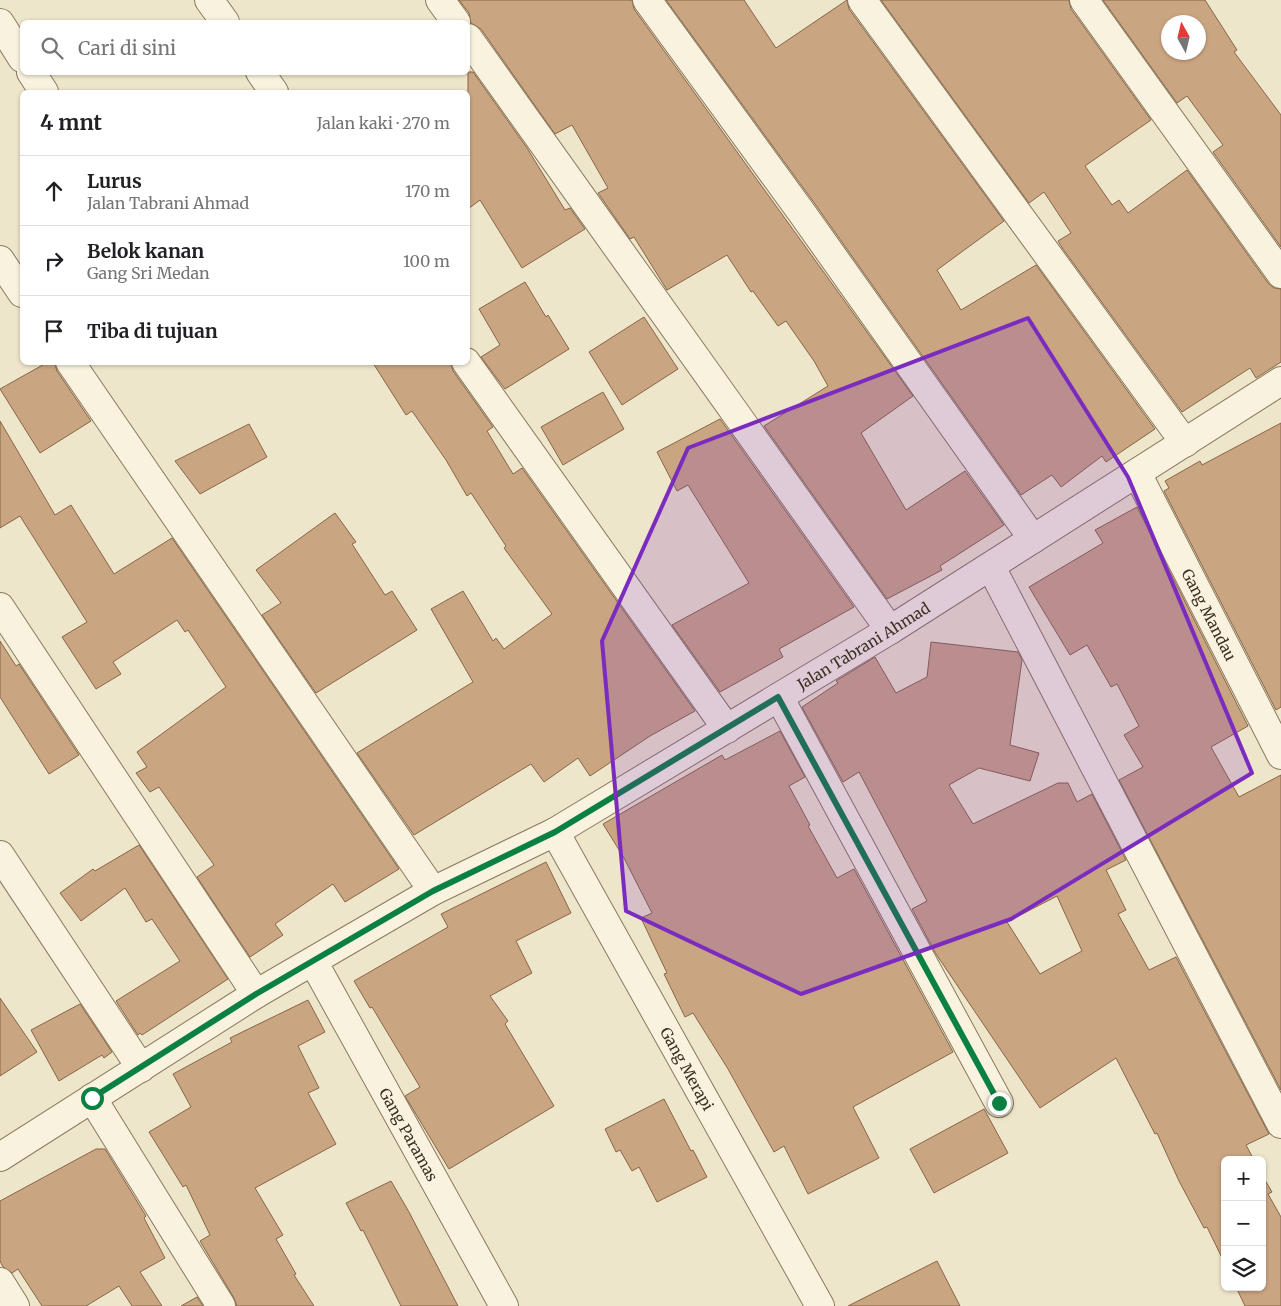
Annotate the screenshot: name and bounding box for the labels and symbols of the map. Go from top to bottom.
north arrow [1161,15,1206,60]
street label: Gang Mandau [1178,565,1241,664]
street label: Jalan Tabrani Ahmad [793,598,933,694]
street label: Gang Merapi [656,1024,718,1114]
street label: Gang Paramas [376,1084,442,1184]
route start [81,1087,104,1110]
route end [988,1092,1011,1115]

